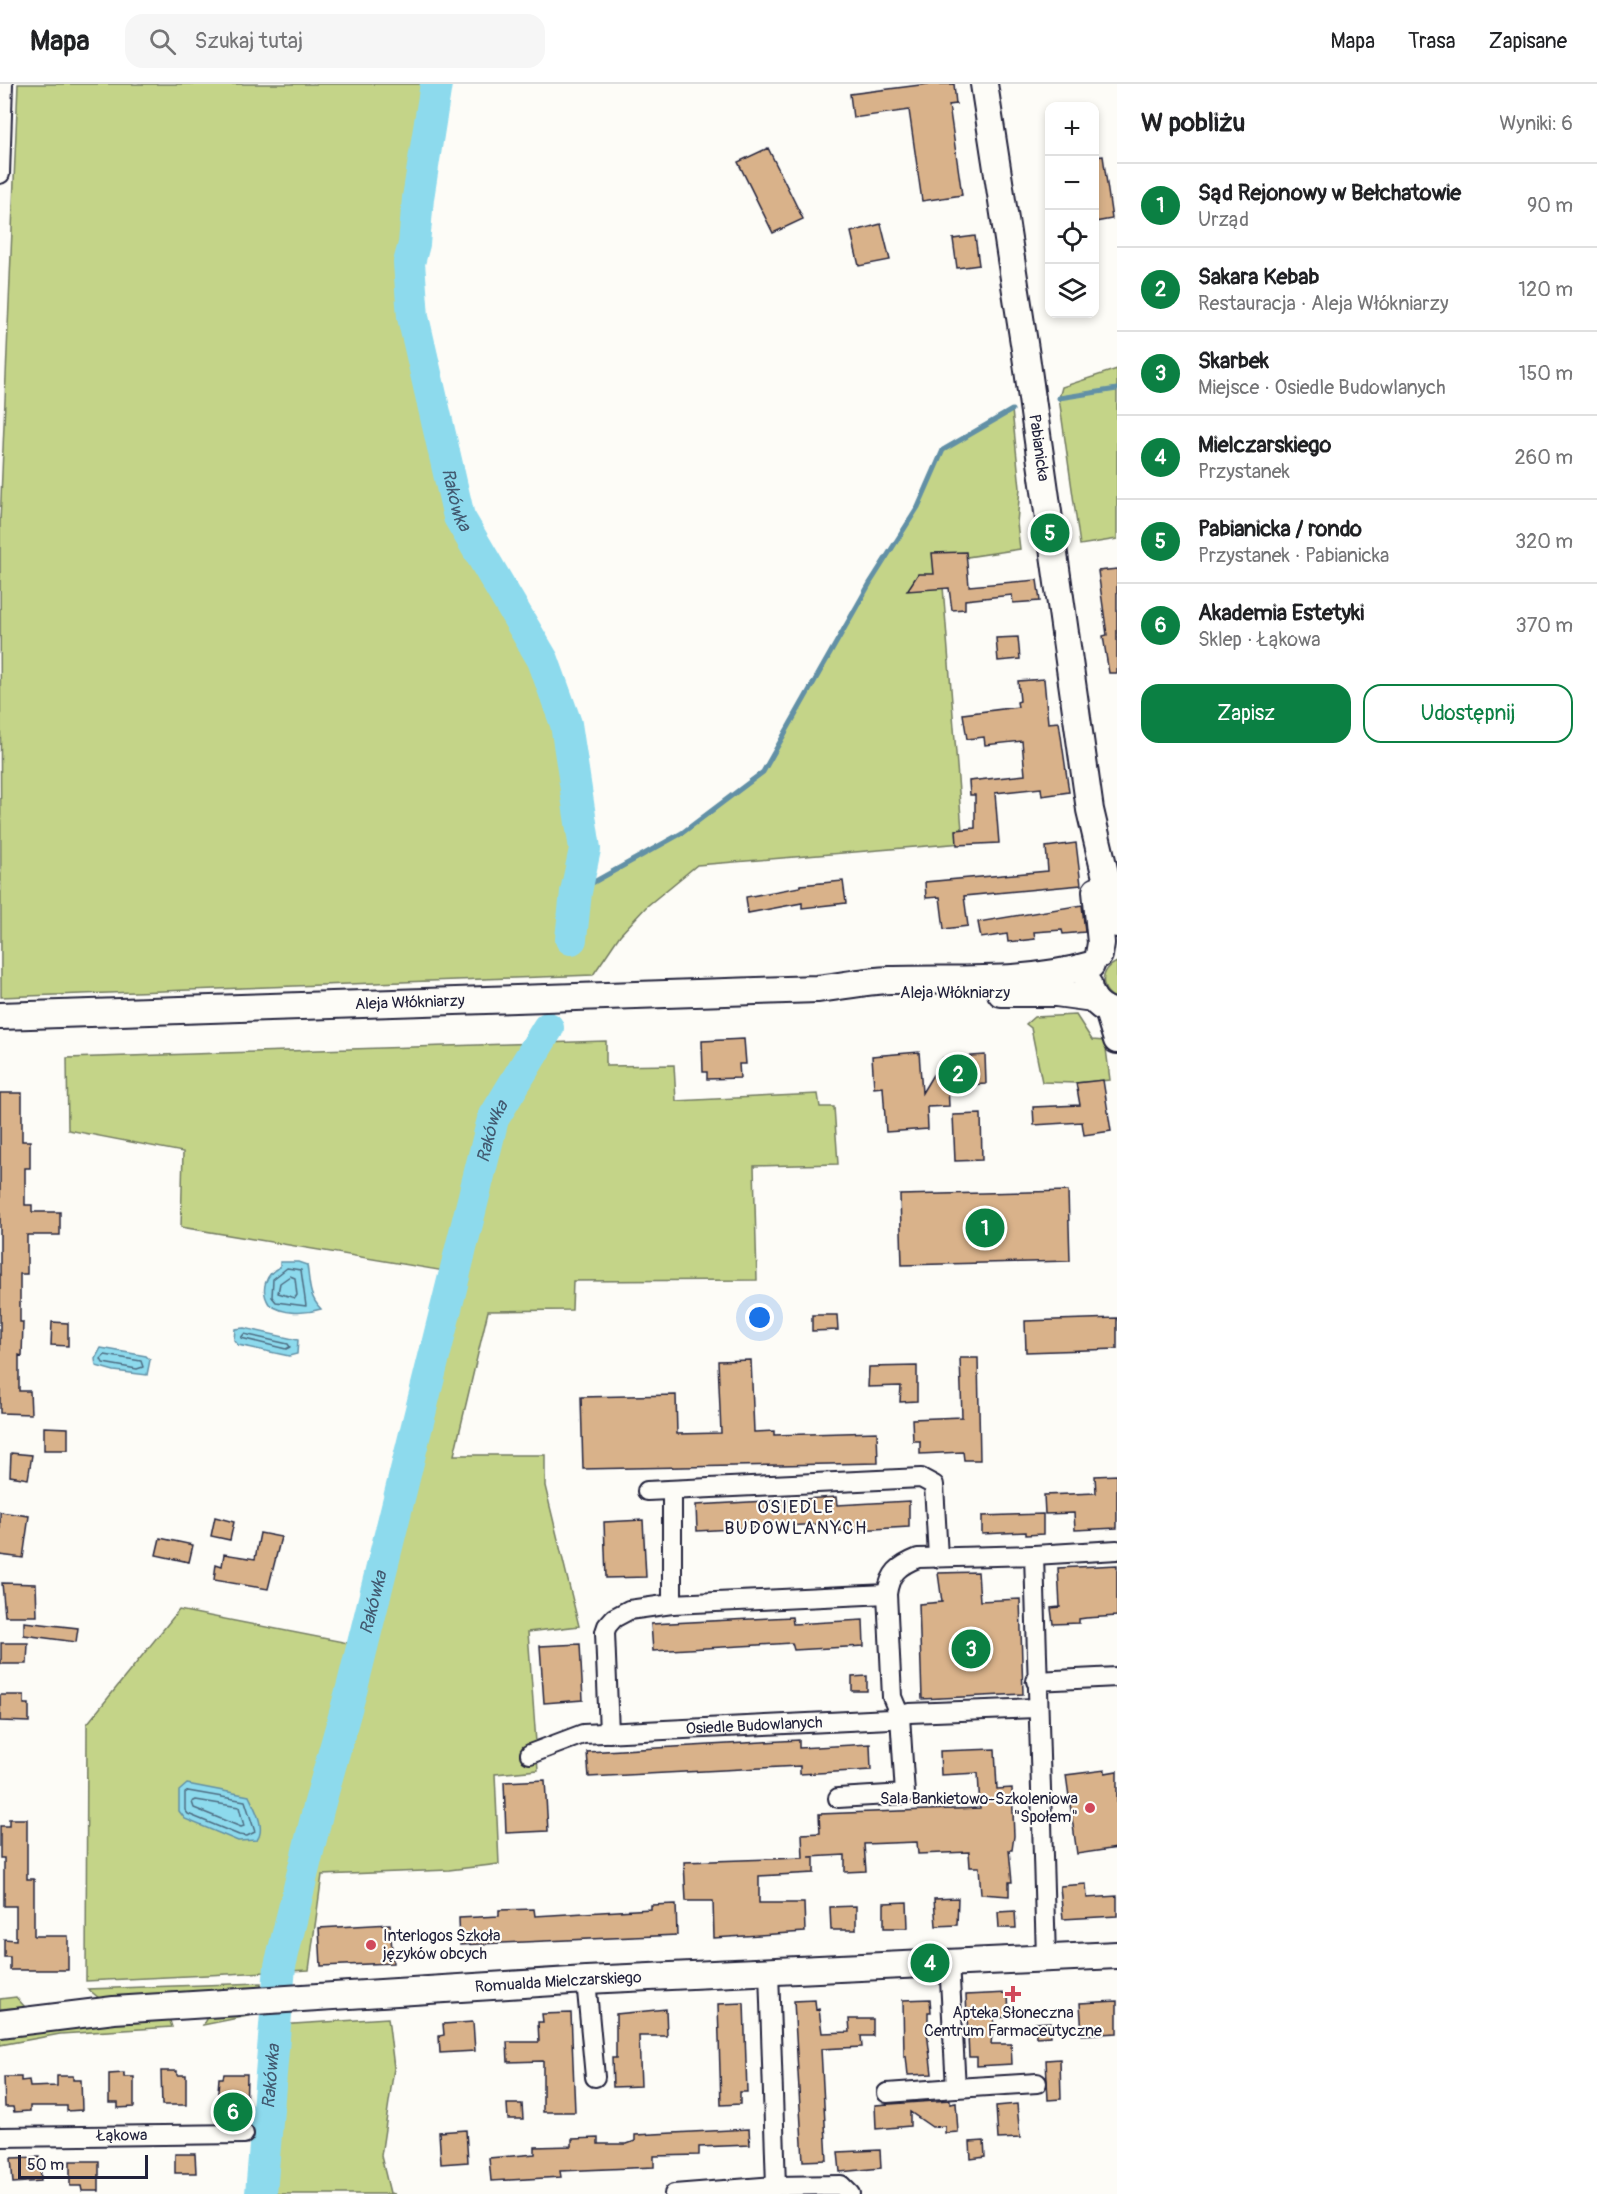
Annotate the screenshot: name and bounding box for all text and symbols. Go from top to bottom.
search box [125,14,545,68]
text: Mapa [30,24,89,59]
icon: search [146,25,179,58]
text: Szukaj tutaj [194,27,303,55]
text: Mapa [1330,28,1375,55]
text: Trasa [1408,28,1456,55]
text: Zapisane [1489,28,1567,55]
map controls [1045,102,1099,318]
button: + [1045,102,1099,156]
text: W pobliżu [1141,107,1245,139]
text: Wyniki: 6 [1499,111,1573,136]
button: − [1045,156,1099,210]
text: Sąd Rejonowy w Bełchatowie [1198,179,1461,207]
text: 1 [1157,193,1164,218]
text: 90 m [1527,193,1573,218]
text: Urząd [1198,207,1249,232]
button: locate [1045,210,1099,264]
text: Sakara Kebab [1198,263,1319,291]
button: layers [1045,264,1099,318]
text: 2 [1155,277,1166,302]
text: 120 m [1518,277,1573,302]
text: Restauracja · Aleja Włókniarzy [1198,291,1448,316]
text: Skarbek [1198,347,1269,375]
text: 3 [1155,361,1166,386]
text: 150 m [1519,361,1573,386]
text: Miejsce · Osiedle Budowlanych [1198,375,1446,400]
street label: Pabianicka [1024,413,1054,483]
text: Mielczarskiego [1198,431,1331,459]
text: 4 [1155,445,1166,470]
text: 260 m [1514,445,1573,470]
text: Przystanek [1198,459,1290,484]
water label: Rakówka [437,466,477,537]
pin: 5 [1030,510,1070,556]
text: Pabianicka / rondo [1198,515,1362,543]
text: 5 [1155,529,1166,554]
text: 320 m [1515,529,1573,554]
text: Przystanek · Pabianicka [1198,543,1389,568]
text: Akademia Estetyki [1198,599,1364,627]
text: 6 [1155,613,1166,638]
text: 370 m [1516,613,1573,638]
text: Sklep · Łąkowa [1198,627,1321,652]
button: Zapisz [1141,684,1351,743]
button: Udostępnij [1363,684,1573,743]
street label: Aleja Włókniarzy [900,983,1010,1003]
street label: Aleja Włókniarzy [354,991,465,1014]
pin: 2 [938,1052,978,1096]
water label: Rakówka [471,1095,514,1165]
pin: 1 [966,1206,1004,1250]
your location [745,1303,774,1332]
district label: OSIEDLE BUDOWLANYCH [724,1496,868,1540]
water label: Rakówka [354,1567,392,1637]
pin: 3 [952,1626,990,1672]
street label: Osiedle Budowlanych [685,1712,823,1739]
place label: Sala Bankietowo-Szkoleniowa "Społem" [880,1789,1078,1827]
marker: Sala Bankietowo-Szkoleniowa "Społem" [1083,1801,1097,1815]
place label: Interlogos Szkoła języków obcych [382,1926,500,1964]
marker: Interlogos Szkoła języków obcych [364,1938,378,1952]
pin: 4 [910,1940,950,1986]
street label: Romualda Mielczarskiego [474,1967,642,1997]
marker: Apteka Słoneczna Centrum Farmaceutyczne [1006,1987,1020,2001]
place label: Apteka Słoneczna Centrum Farmaceutyczne [924,2003,1102,2041]
water label: Rakówka [257,2042,285,2109]
pin: 6 [214,2090,252,2134]
street label: Łąkowa [95,2125,148,2146]
scale bar [18,2152,148,2180]
text: 50 m [27,2155,64,2175]

